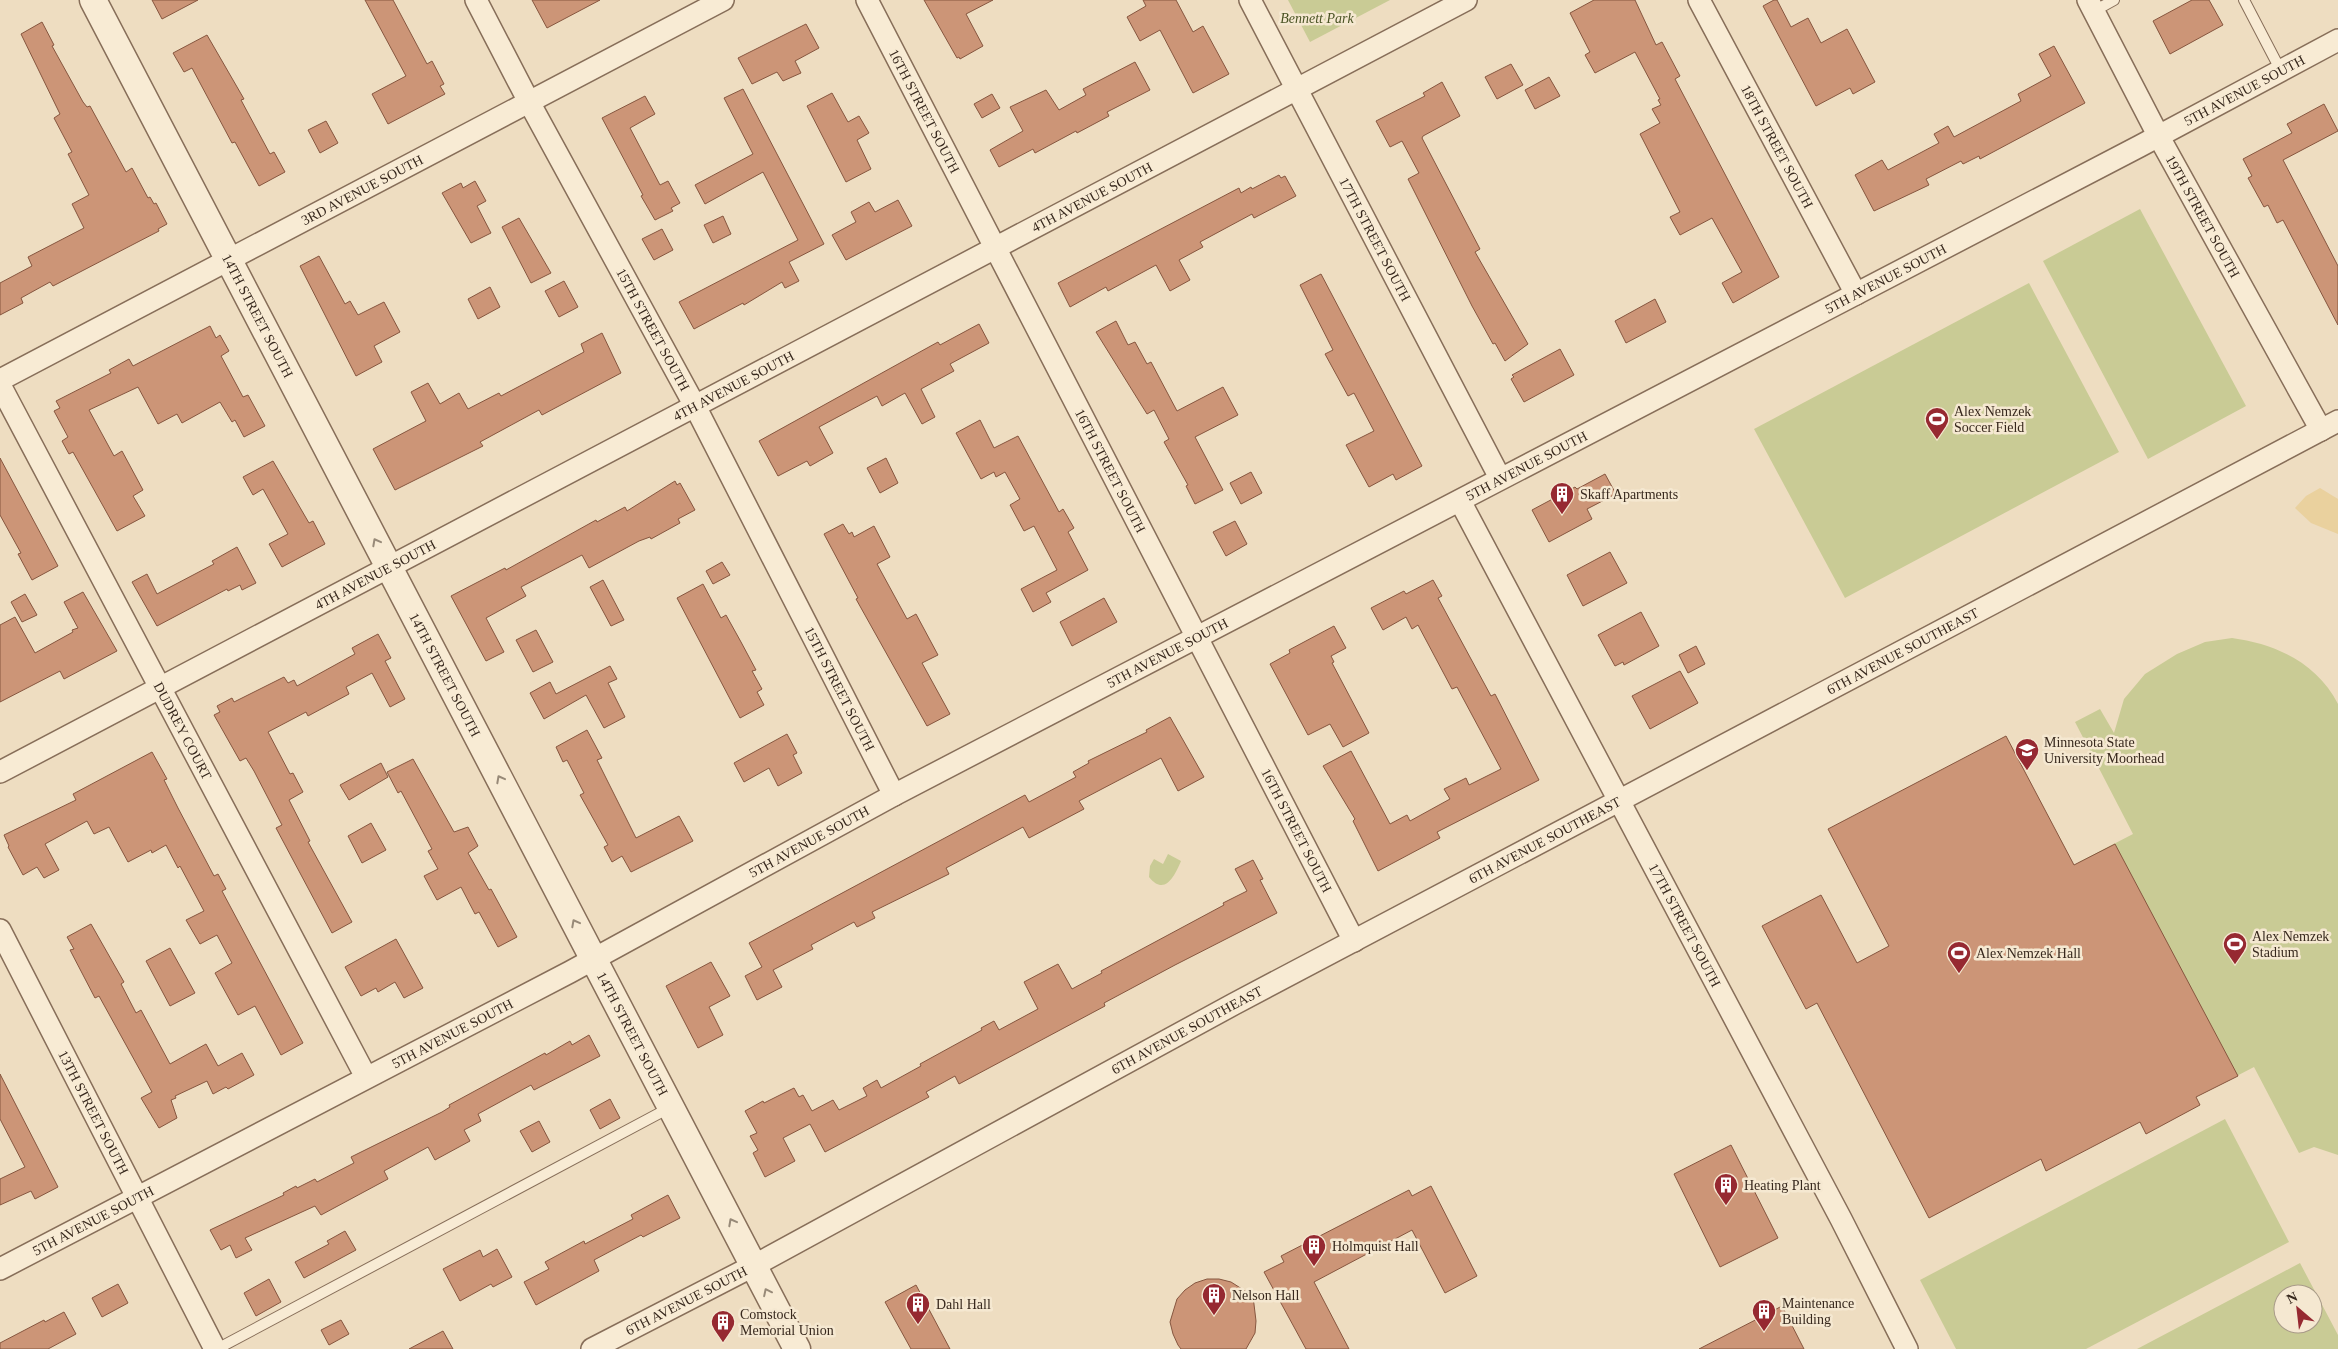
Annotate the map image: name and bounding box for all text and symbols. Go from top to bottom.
park label: Bennett Park [1280,11,1355,26]
street label: 16TH STREET SOUTH [886,47,962,176]
street label: 5TH AVENUE SOUTH [2182,52,2307,129]
street label: 18TH STREET SOUTH [1738,82,1816,211]
street label: 3RD AVENUE SOUTH [299,152,426,228]
street label: 19TH STREET SOUTH [2163,153,2242,280]
street label: 4TH AVENUE SOUTH [1029,160,1155,235]
street label: 17TH STREET SOUTH [1336,175,1413,304]
street label: 5TH AVENUE SOUTH [1823,241,1949,317]
street label: 14TH STREET SOUTH [219,251,296,380]
street label: 15TH STREET SOUTH [613,266,692,394]
street label: 4TH AVENUE SOUTH [671,348,797,424]
place label: Alex Nemzek Soccer Field [1954,404,2031,435]
street label: 16TH STREET SOUTH [1072,406,1148,535]
sports icon: Alex Nemzek Soccer Field [1924,406,1950,440]
street label: 5TH AVENUE SOUTH [1464,428,1590,504]
building icon: Skaff Apartments [1549,481,1575,515]
place label: Skaff Apartments [1580,487,1678,502]
street label: 4TH AVENUE SOUTH [312,537,438,613]
one-way arrow [372,538,382,547]
street label: 6TH AVENUE SOUTHEAST [1824,605,1982,698]
street label: 14TH STREET SOUTH [406,610,483,739]
street label: 5TH AVENUE SOUTH [1104,615,1231,691]
street label: 15TH STREET SOUTH [801,624,877,754]
street label: DUDREY COURT [150,680,214,783]
place label: Minnesota State University Moorhead [2044,735,2164,766]
school or university icon: Minnesota State University Moorhead [2014,737,2040,771]
street label: 16TH STREET SOUTH [1258,766,1335,895]
one-way arrow [496,775,506,784]
street label: 6TH AVENUE SOUTHEAST [1466,794,1624,887]
street label: 5TH AVENUE SOUTH [747,803,872,881]
street label: 17TH STREET SOUTH [1646,861,1723,990]
one-way arrow [571,919,581,928]
place label: Alex Nemzek Stadium [2252,929,2329,960]
sports icon: Alex Nemzek Stadium [2222,931,2248,965]
sports icon: Alex Nemzek Hall [1946,940,1972,974]
place label: Alex Nemzek Hall [1976,946,2081,961]
street label: 14TH STREET SOUTH [594,969,670,1098]
street label: 6TH AVENUE SOUTHEAST [1109,983,1265,1077]
street label: 5TH AVENUE SOUTH [389,996,516,1071]
street label: 13TH STREET SOUTH [55,1048,131,1177]
building icon: Heating Plant [1713,1172,1739,1206]
place label: Heating Plant [1744,1178,1821,1193]
street label: 5TH AVENUE SOUTH [30,1183,156,1259]
one-way arrow [728,1218,738,1227]
building icon: Holmquist Hall [1301,1233,1327,1267]
place label: Holmquist Hall [1332,1239,1419,1254]
street label: 6TH AVENUE SOUTH [623,1263,750,1338]
building icon: Nelson Hall [1201,1282,1227,1316]
north arrow [2273,1284,2323,1334]
one-way arrow [763,1288,774,1297]
place label: Nelson Hall [1232,1288,1299,1303]
text: N [2284,1289,2300,1307]
building icon: Dahl Hall [905,1291,931,1325]
place label: Maintenance Building [1782,1296,1854,1327]
place label: Dahl Hall [936,1297,991,1312]
building icon: Maintenance Building [1751,1298,1777,1332]
place label: Comstock Memorial Union [740,1307,834,1338]
building icon: Comstock Memorial Union [710,1309,736,1343]

